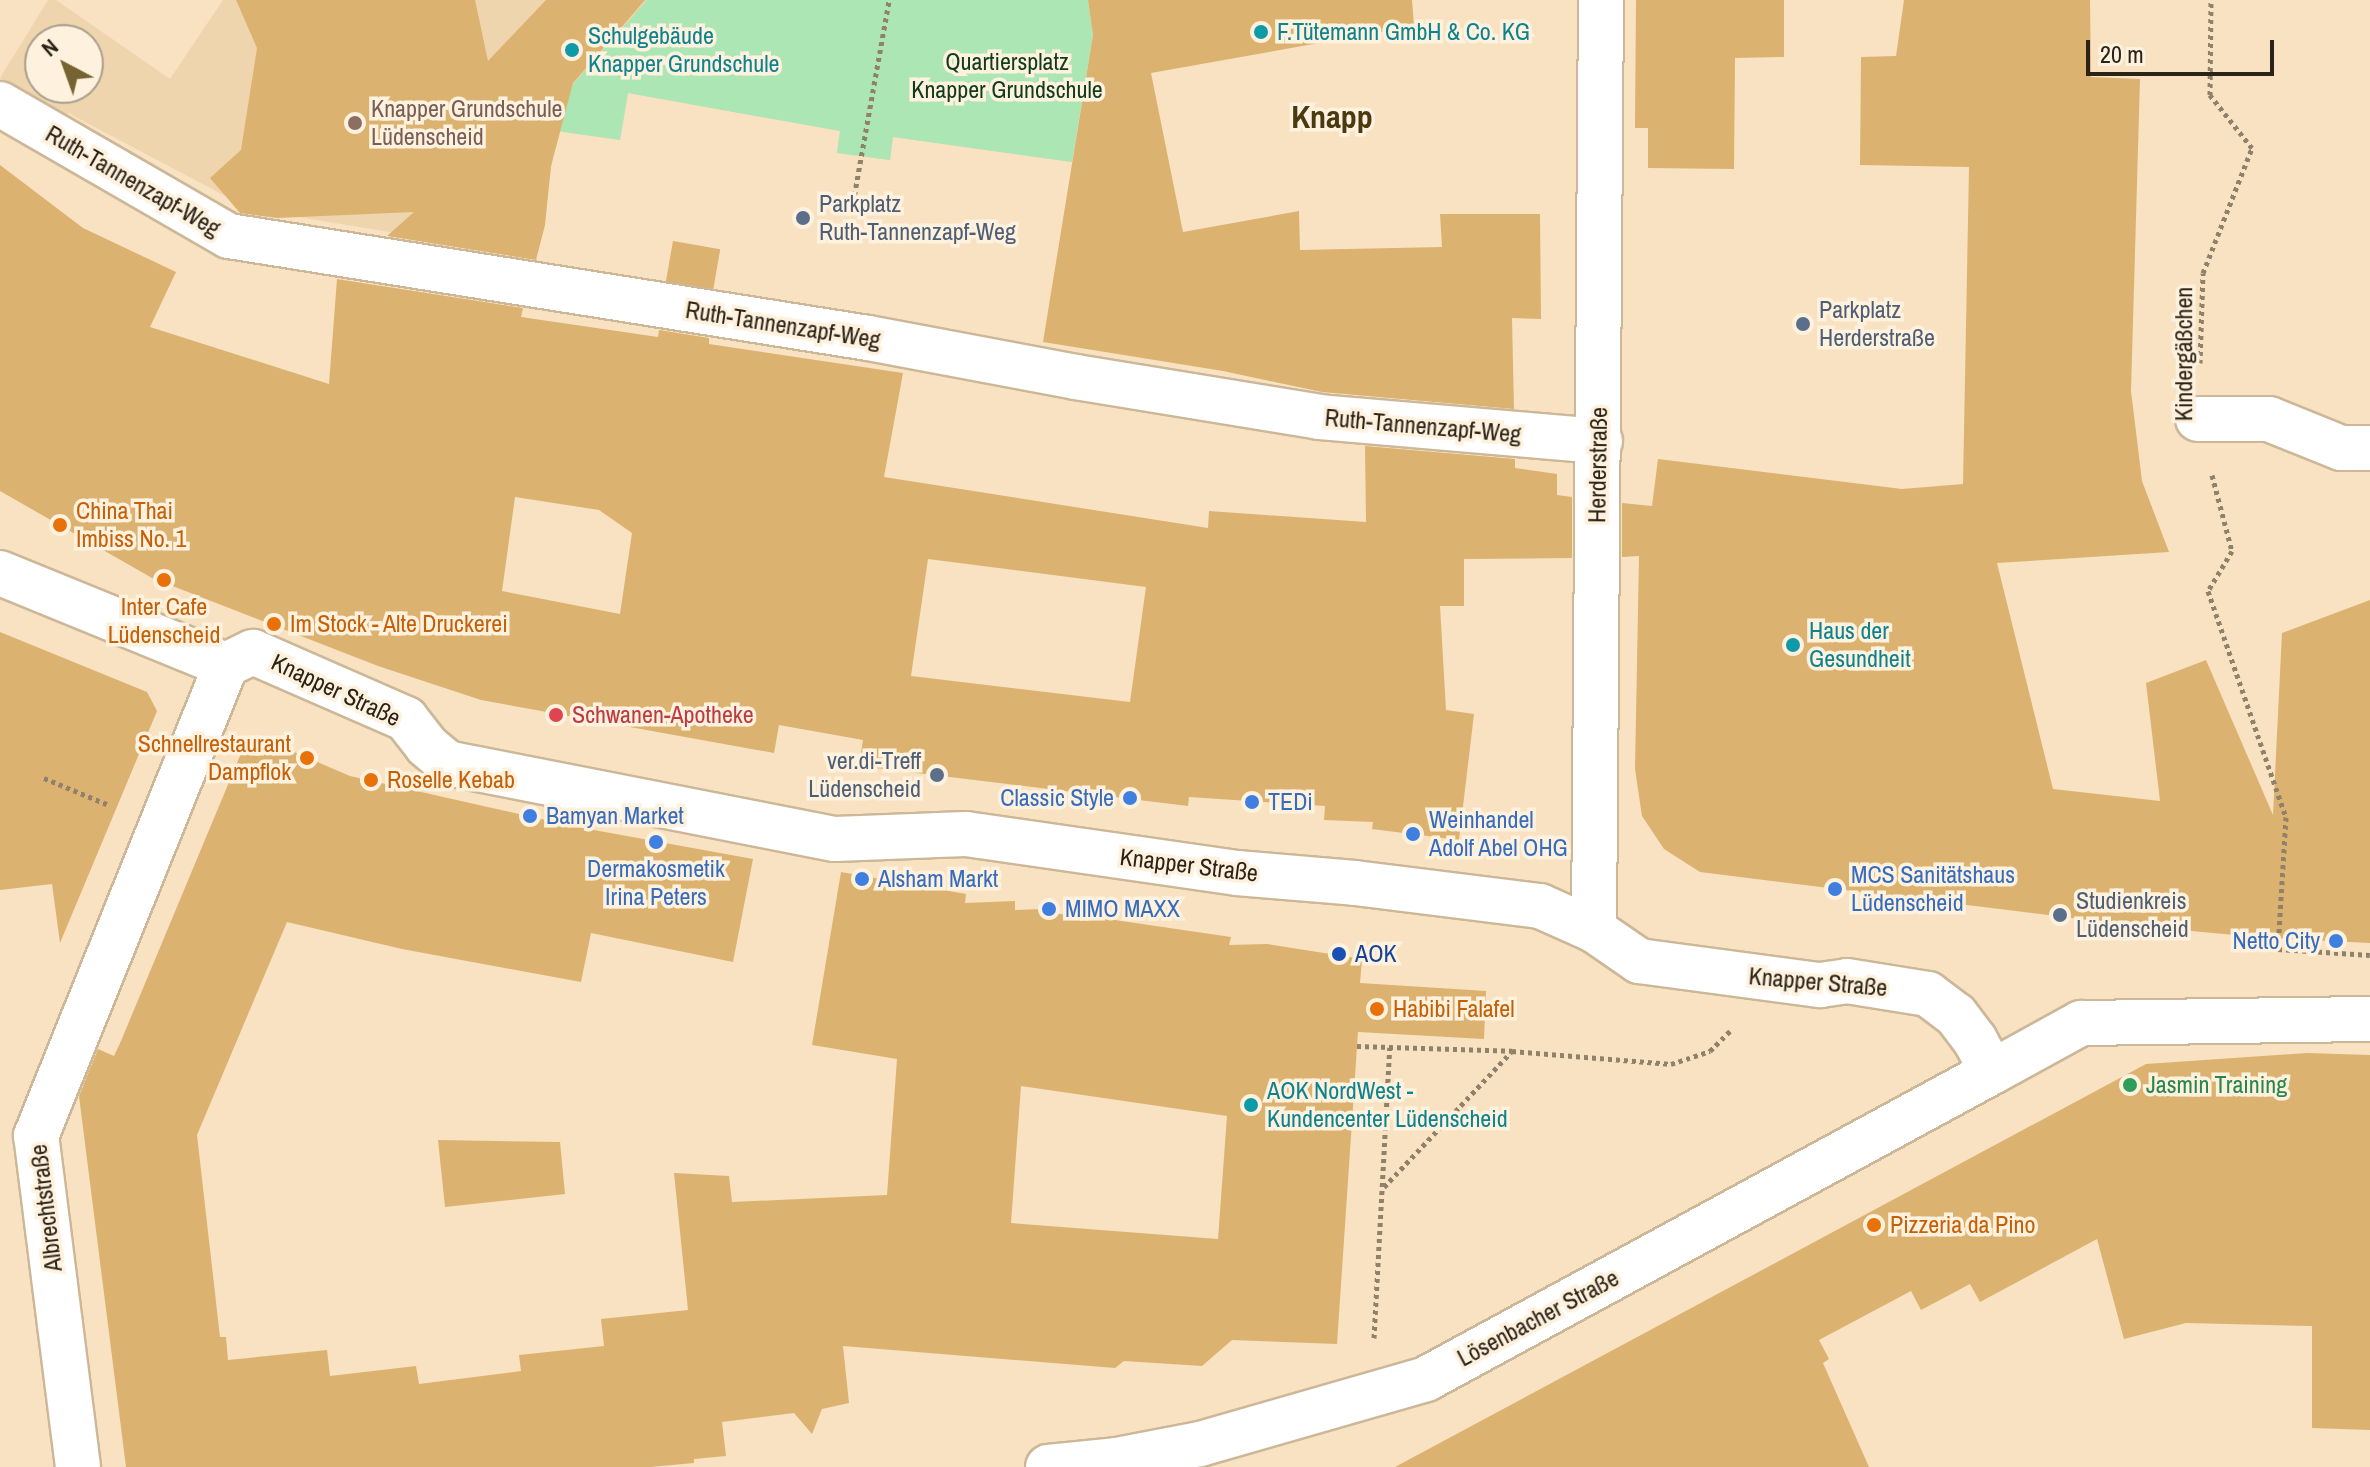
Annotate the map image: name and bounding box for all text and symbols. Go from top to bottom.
place label: F.Tütemann GmbH & Co. KG [1277,18,1530,46]
place label: Schulgebäude Knapper Grundschule [588,22,779,78]
marker: F.Tütemann GmbH & Co. KG [1252,23,1270,41]
north arrow [24,24,104,104]
scale bar [2090,24,2278,74]
text: N [35,32,64,63]
text: 20 m [2100,38,2144,70]
marker: Schulgebäude Knapper Grundschule [563,41,581,59]
park label: Quartiersplatz Knapper Grundschule [911,48,1103,104]
place label: Knapper Grundschule Lüdenscheid [371,95,562,151]
district label: Knapp [1291,98,1373,136]
marker: Knapper Grundschule Lüdenscheid [346,114,364,132]
street label: Ruth-Tannenzapf-Weg [41,119,225,243]
place label: Parkplatz Ruth-Tannenzapf-Weg [819,190,1016,246]
marker: Parkplatz Ruth-Tannenzapf-Weg [794,209,812,227]
street label: Kindergäßchen [2170,287,2198,421]
street label: Ruth-Tannenzapf-Weg [683,295,883,355]
place label: Parkplatz Herderstraße [1819,296,1935,352]
marker: Parkplatz Herderstraße [1794,315,1812,333]
street label: Ruth-Tannenzapf-Weg [1324,403,1522,449]
street label: Herderstraße [1583,407,1613,523]
place label: China Thai Imbiss No. 1 [76,497,186,553]
marker: China Thai Imbiss No. 1 [51,516,69,534]
marker: Inter Cafe Lüdenscheid [155,571,173,589]
place label: Inter Cafe Lüdenscheid [108,593,220,649]
place label: Im Stock - Alte Druckerei [290,610,509,638]
marker: Im Stock - Alte Druckerei [265,615,283,633]
place label: Haus der Gesundheit [1809,617,1911,673]
marker: Haus der Gesundheit [1784,636,1802,654]
street label: Knapper Straße [267,648,405,732]
place label: Schwanen-Apotheke [572,701,754,729]
marker: Schwanen-Apotheke [547,706,565,724]
place label: Schnellrestaurant Dampflok [138,730,291,786]
place label: ver.di-Treff Lüdenscheid [808,747,921,803]
marker: Schnellrestaurant Dampflok [298,749,316,767]
place label: Roselle Kebab [387,766,515,794]
marker: ver.di-Treff Lüdenscheid [928,766,946,784]
marker: Roselle Kebab [362,771,380,789]
place label: Classic Style [1000,784,1114,812]
place label: TEDi [1268,788,1313,816]
marker: Classic Style [1121,789,1139,807]
marker: TEDi [1243,793,1261,811]
place label: Bamyan Market [546,802,684,830]
place label: Weinhandel Adolf Abel OHG [1429,806,1569,862]
marker: Bamyan Market [521,807,539,825]
marker: Weinhandel Adolf Abel OHG [1404,825,1422,843]
marker: Dermakosmetik Irina Peters [647,833,665,851]
street label: Knapper Straße [1118,842,1260,888]
place label: Dermakosmetik Irina Peters [587,855,725,911]
place label: MCS Sanitätshaus Lüdenscheid [1851,861,2015,917]
place label: Alsham Markt [878,865,998,893]
marker: Alsham Markt [853,870,871,888]
marker: MCS Sanitätshaus Lüdenscheid [1826,880,1844,898]
place label: Studienkreis Lüdenscheid [2076,887,2189,943]
place label: MIMO MAXX [1065,895,1180,923]
marker: MIMO MAXX [1040,900,1058,918]
marker: Studienkreis Lüdenscheid [2051,906,2069,924]
place label: Netto City [2232,927,2320,955]
marker: Netto City [2327,932,2345,950]
place label: AOK [1355,940,1397,968]
marker: AOK [1330,945,1348,963]
street label: Knapper Straße [1748,962,1888,1002]
place label: Habibi Falafel [1393,995,1515,1023]
marker: Habibi Falafel [1368,1000,1386,1018]
place label: Jasmin Training [2146,1071,2287,1099]
marker: Jasmin Training [2121,1076,2139,1094]
place label: AOK NordWest - Kundencenter Lüdenscheid [1267,1077,1508,1133]
marker: AOK NordWest - Kundencenter Lüdenscheid [1242,1096,1260,1114]
street label: Albrechtstraße [24,1143,68,1273]
place label: Pizzeria da Pino [1890,1211,2036,1239]
marker: Pizzeria da Pino [1865,1216,1883,1234]
street label: Lösenbacher Straße [1453,1263,1623,1373]

